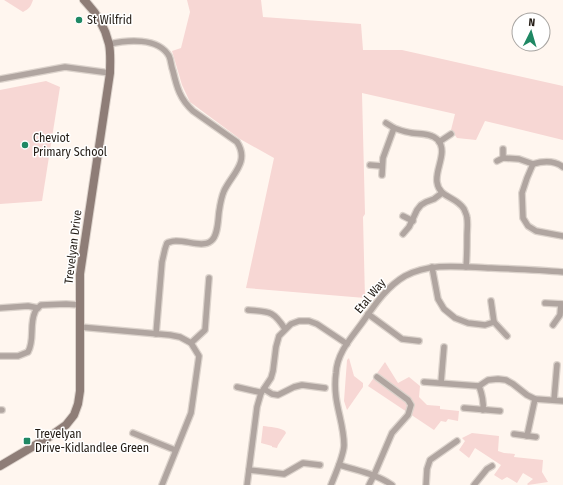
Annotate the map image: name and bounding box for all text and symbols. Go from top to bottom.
north arrow [511,12,551,52]
place label: St Wilfrid [87,13,132,27]
marker: St Wilfrid [74,15,84,25]
text: N [528,16,536,29]
place label: Cheviot Primary School [33,131,107,159]
marker: Cheviot Primary School [20,140,30,150]
street label: Trevelyan Drive [61,209,85,285]
street label: Etal Way [352,275,389,316]
place label: Trevelyan Drive-Kidlandlee Green [35,427,149,455]
marker: Trevelyan Drive-Kidlandlee Green [22,436,32,446]

